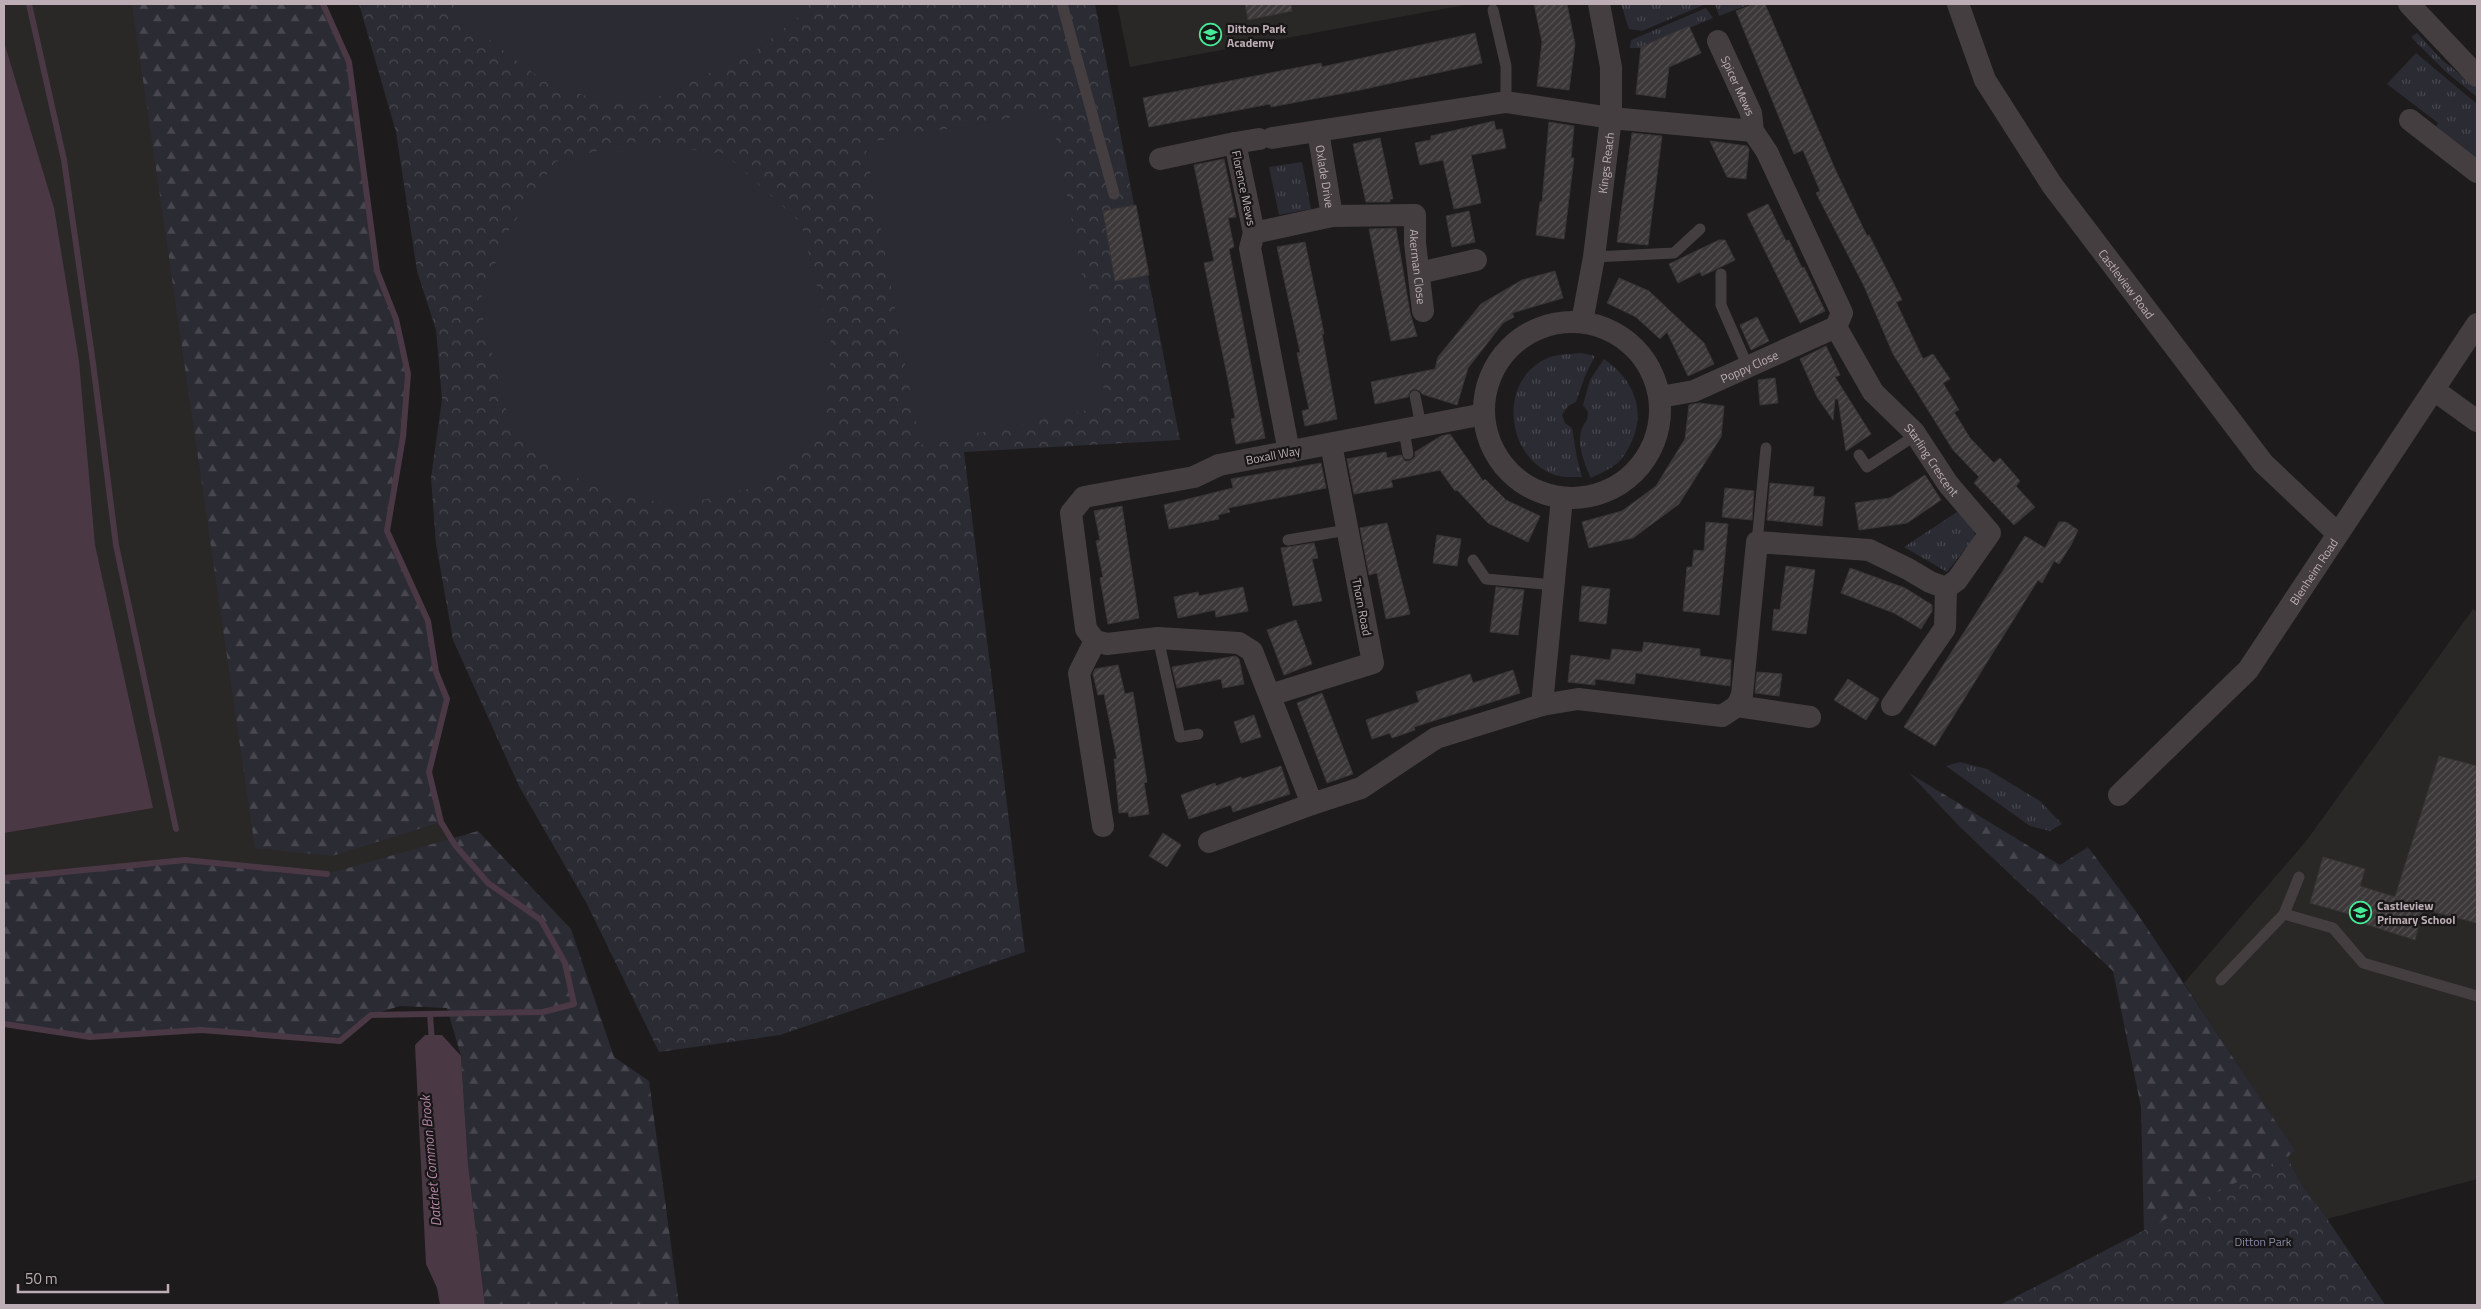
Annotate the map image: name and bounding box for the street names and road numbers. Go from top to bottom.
street label: Spicer Mews [1716,52,1761,119]
street label: Kings Reach [1592,131,1619,194]
street label: Oxlade Drive [1311,144,1340,209]
street label: Florence Mews [1227,149,1261,228]
street label: Akerman Close [1405,229,1432,305]
street label: Castleview Road [2094,245,2160,323]
street label: Poppy Close [1717,345,1781,387]
street label: Starling Crescent [1900,418,1965,501]
street label: Boxall Way [1244,440,1302,470]
street label: Blenheim Road [2284,534,2342,608]
street label: Thorn Road [1347,577,1377,637]

